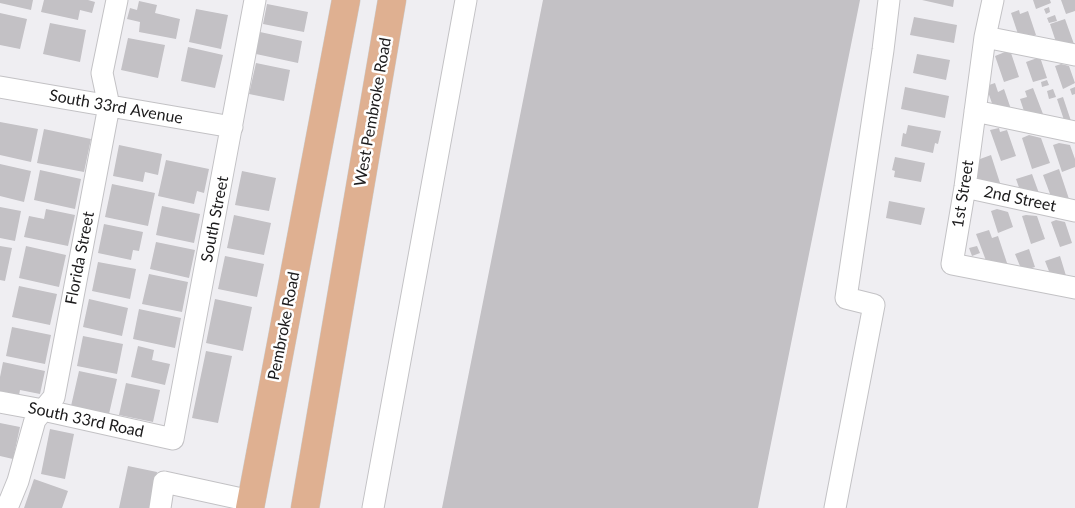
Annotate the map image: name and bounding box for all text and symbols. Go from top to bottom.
street label: West Pembroke Road [350,36,396,188]
street label: South 33rd Avenue [48,86,184,128]
street label: 1st Street [948,159,978,229]
street label: South Street [197,174,233,264]
street label: 2nd Street [982,182,1058,216]
street label: Florida Street [62,210,98,306]
street label: Pembroke Road [264,270,304,382]
street label: South 33rd Road [26,398,146,442]

